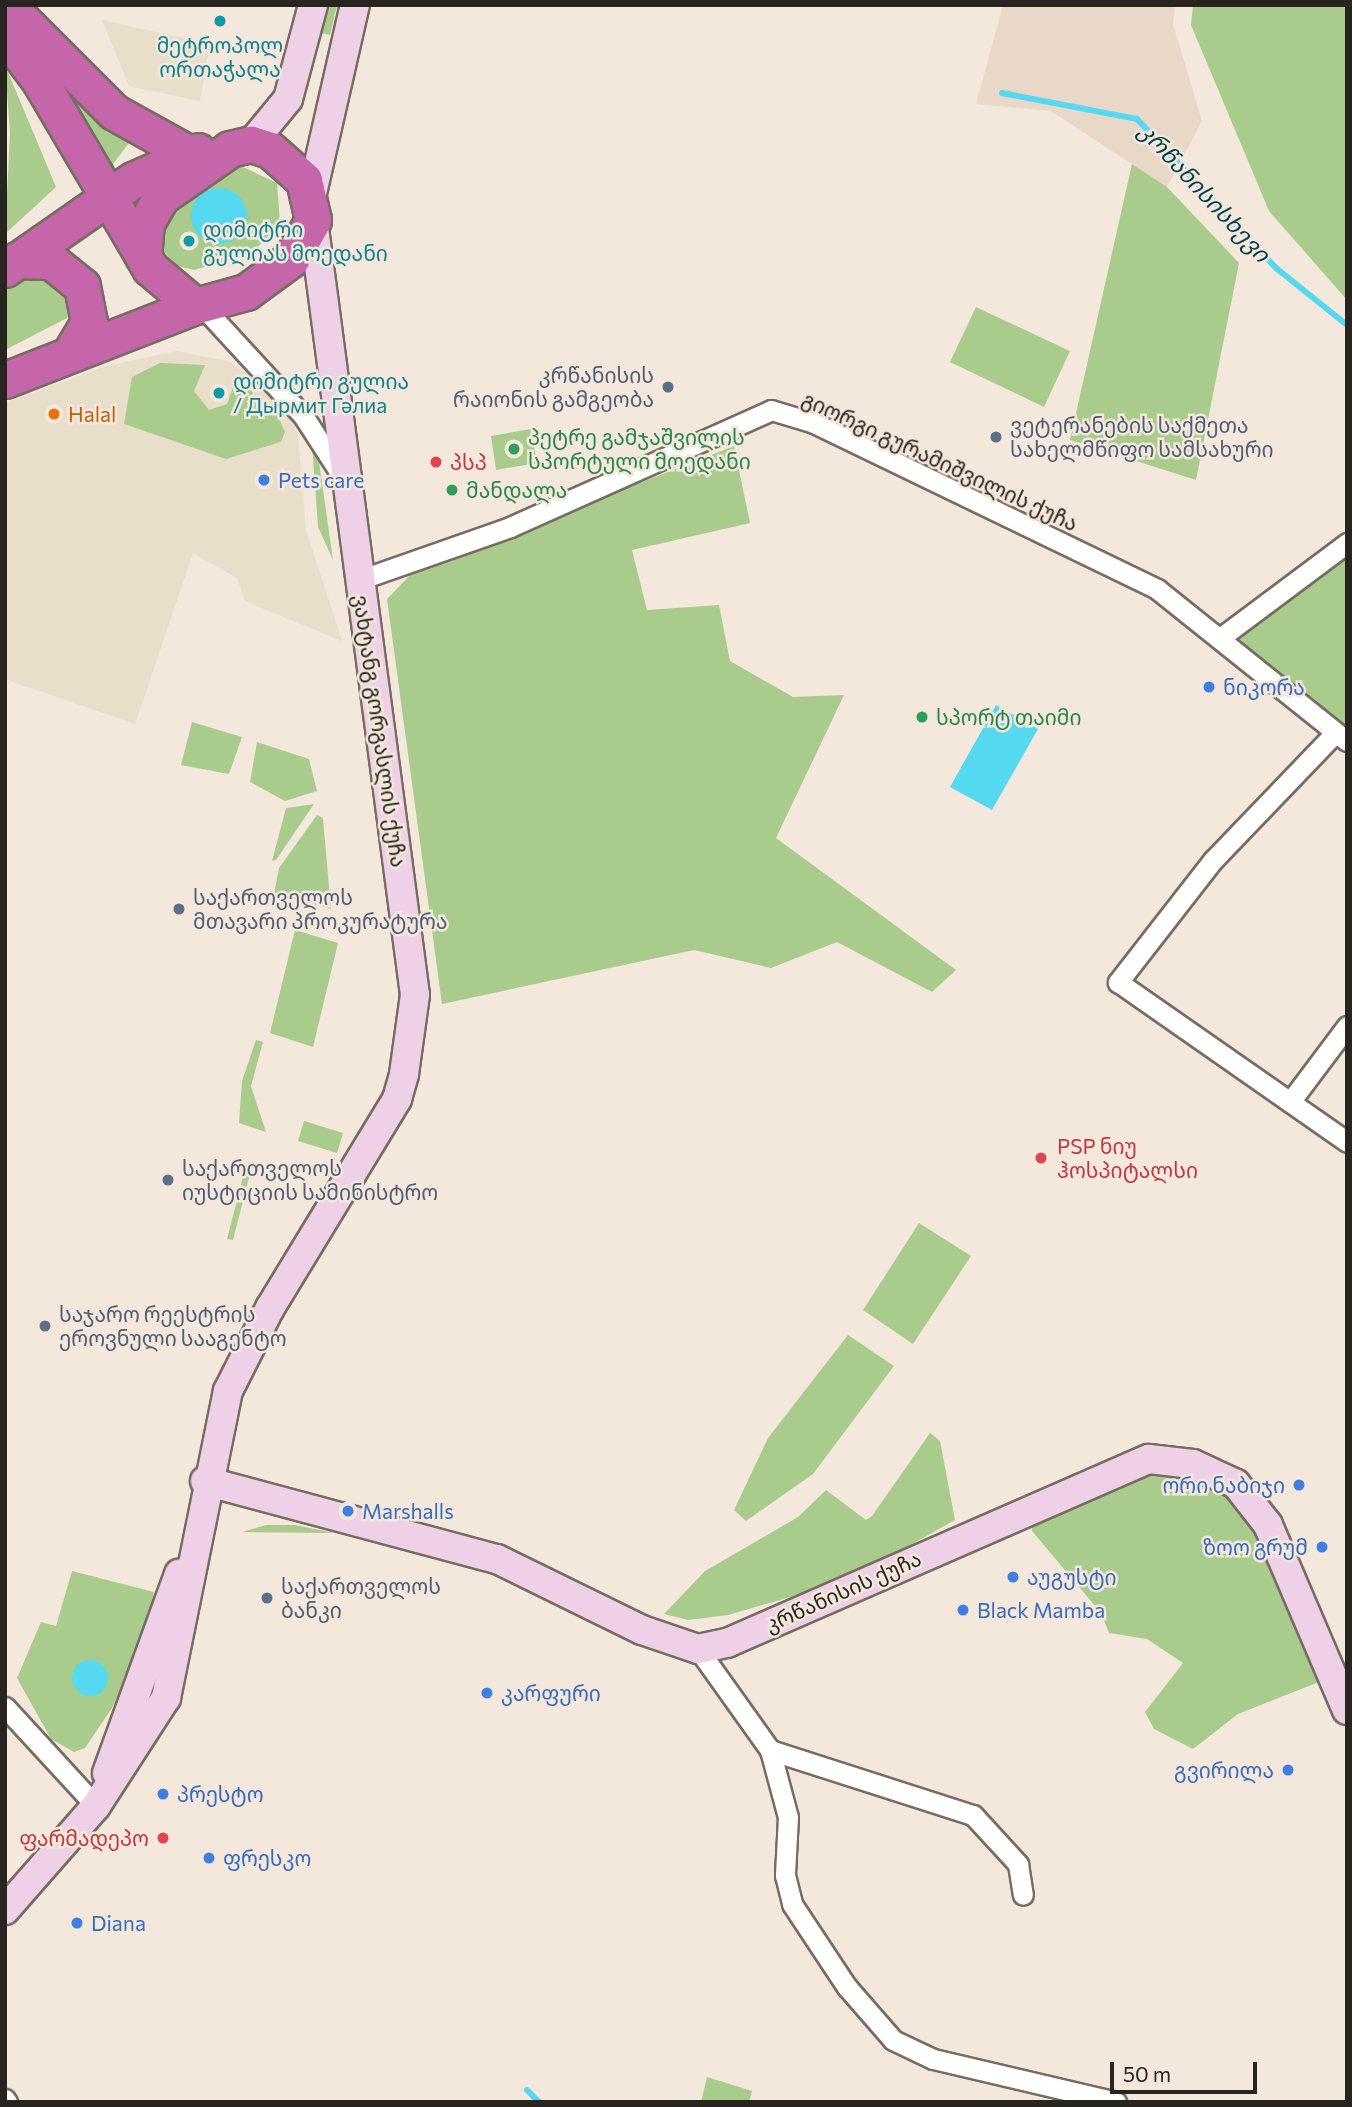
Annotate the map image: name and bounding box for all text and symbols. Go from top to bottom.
marker: მეტროპოლ ორთაჭალა [212,13,228,29]
place label: მეტროპოლ ორთაჭალა [157,32,283,82]
water label: კრწანისისხევი [1134,117,1276,267]
place label: დიმიტრი გულიას მოედანი [203,216,388,266]
marker: დიმიტრი გულიას მოედანი [181,233,197,249]
place label: კრწანისის რაიონის გამგეობა [453,362,654,412]
place label: დიმიტრი გულია / Дырмит Гәлиа [233,368,409,418]
marker: კრწანისის რაიონის გამგეობა [660,379,676,395]
marker: დიმიტრი გულია / Дырмит Гәлиа [211,385,227,401]
street label: გიორგი გურამიშვილის ქუჩა [798,386,1082,536]
place label: Halal [68,401,116,427]
marker: Halal [46,406,62,422]
place label: ვეტერანების საქმეთა სახელმწიფო სამსახური [1010,412,1274,462]
place label: პეტრე გამჯაშვილის სპორტული მოედანი [528,424,751,474]
marker: ვეტერანების საქმეთა სახელმწიფო სამსახური [988,429,1004,445]
marker: პეტრე გამჯაშვილის სპორტული მოედანი [506,441,522,457]
place label: პსპ [450,449,487,475]
marker: პსპ [428,454,444,470]
place label: Pets care [278,467,364,493]
marker: Pets care [256,472,272,488]
place label: მანდალა [466,477,567,503]
marker: მანდალა [444,482,460,498]
street label: ვახტანგ გორგასლის ქუჩა [348,593,412,869]
place label: ნიკორა [1223,674,1305,700]
marker: ნიკორა [1201,679,1217,695]
place label: სპორტ თაიმი [936,704,1082,730]
marker: სპორტ თაიმი [914,709,930,725]
place label: საქართველოს მთავარი პროკურატურა [193,884,447,934]
marker: საქართველოს მთავარი პროკურატურა [171,901,187,917]
place label: PSP ნიუ ჰოსპიტალსი [1057,1133,1198,1183]
marker: PSP ნიუ ჰოსპიტალსი [1031,1148,1051,1168]
place label: საქართველოს იუსტიციის სამინისტრო [182,1155,438,1205]
marker: საქართველოს იუსტიციის სამინისტრო [160,1172,176,1188]
place label: საჯარო რეესტრის ეროვნული სააგენტო [59,1301,287,1351]
marker: საჯარო რეესტრის ეროვნული სააგენტო [37,1318,53,1334]
place label: ორი ნაბიჯი [1162,1472,1285,1498]
marker: ორი ნაბიჯი [1291,1477,1307,1493]
place label: Marshalls [362,1498,454,1524]
marker: Marshalls [340,1503,356,1519]
place label: ზოო გრუმ [1203,1534,1308,1560]
marker: ზოო გრუმ [1314,1539,1330,1555]
street label: კრწანისის ქუჩა [761,1545,925,1637]
place label: აუგუსტი [1027,1564,1117,1590]
marker: აუგუსტი [1005,1569,1021,1585]
place label: საქართველოს ბანკი [281,1573,441,1623]
marker: საქართველოს ბანკი [259,1590,275,1606]
place label: Black Mamba [977,1597,1105,1623]
marker: Black Mamba [955,1602,971,1618]
place label: კარფური [501,1680,601,1706]
marker: კარფური [479,1685,495,1701]
place label: გვირილა [1174,1757,1274,1783]
marker: გვირილა [1280,1762,1296,1778]
place label: პრესტო [177,1781,264,1807]
marker: პრესტო [155,1786,171,1802]
place label: ფარმადეპო [19,1825,149,1851]
marker: ფარმადეპო [155,1830,171,1846]
place label: ფრესკო [223,1845,311,1871]
marker: ფრესკო [201,1850,217,1866]
place label: Diana [91,1910,146,1936]
marker: Diana [69,1915,85,1931]
scale bar [1114,2048,1261,2092]
text: 50 m [1123,2061,1171,2086]

